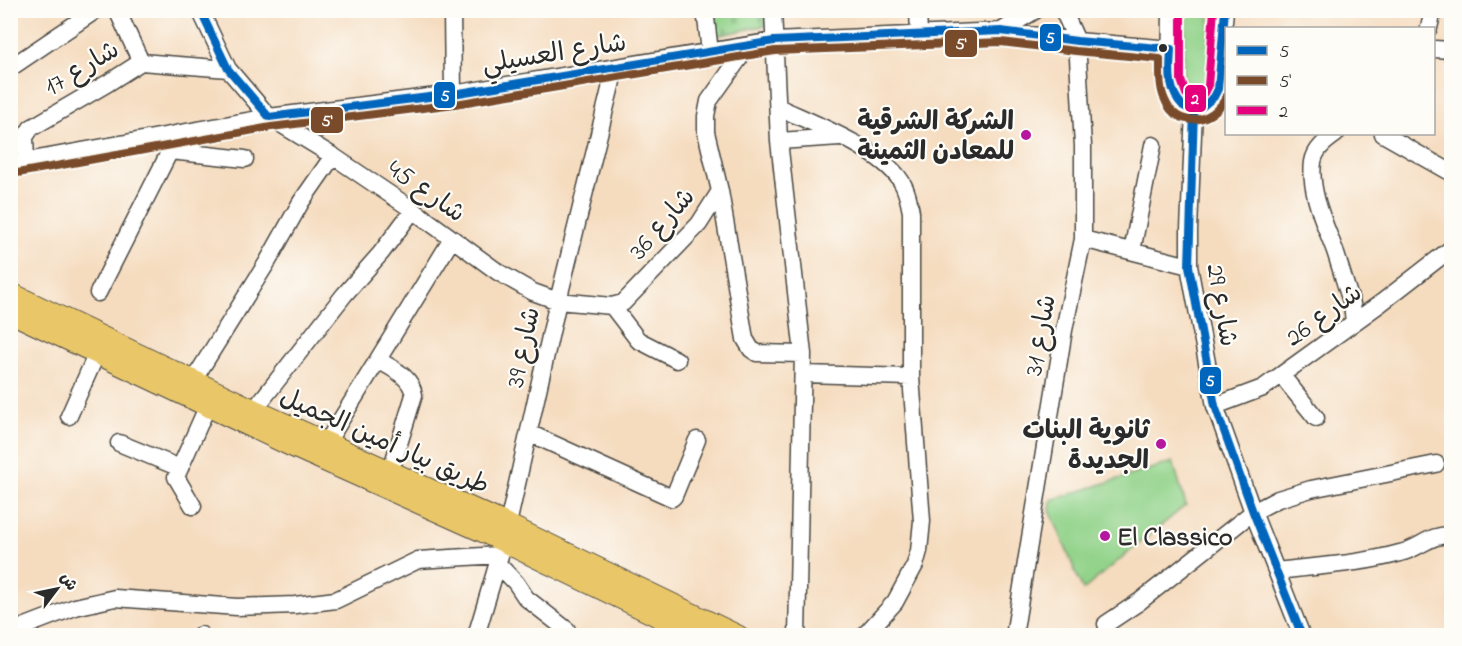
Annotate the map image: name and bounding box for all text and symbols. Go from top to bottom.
line badge: 5 [1039,23,1062,52]
street label: شارع العسيلي [480,25,630,86]
text: 5 [1045,27,1055,51]
legend [1225,27,1435,135]
line badge: 5' [944,29,978,58]
street label: شارع 17 [38,32,127,107]
text: 5' [956,33,967,57]
text: 5 [1279,40,1289,66]
unlabelled marker [1157,42,1169,54]
text: 5' [1279,70,1291,96]
line badge: 5 [433,81,456,109]
line badge: 2 [1184,84,1207,113]
text: 5 [440,85,450,109]
text: 2 [1190,88,1199,112]
text: 2 [1279,100,1288,126]
place label: الشركة الشرقية للمعادن الثمينة [857,104,1014,172]
line badge: 5' [310,106,344,134]
text: 5' [322,110,333,134]
marker: الشركة الشرقية للمعادن الثمينة [1019,128,1033,142]
street label: شارع 45 [378,152,472,233]
street label: شارع 36 [621,180,705,269]
street label: شارع 29 [1194,261,1246,350]
street label: شارع 26 [1278,275,1371,357]
street label: شارع 31 [1016,292,1068,379]
street label: شارع 39 [498,304,552,391]
line badge: 5 [1199,366,1222,395]
text: 5 [1205,370,1215,394]
street label: طريق بيار أمين الجميل [273,379,495,506]
place label: ثانوية البنات الجديدة [1022,413,1150,481]
marker: ثانوية البنات الجديدة [1154,437,1168,451]
place label: El Classico [1117,520,1233,558]
marker: El Classico [1098,529,1112,543]
north arrow [27,559,87,619]
text: ش [53,568,83,596]

